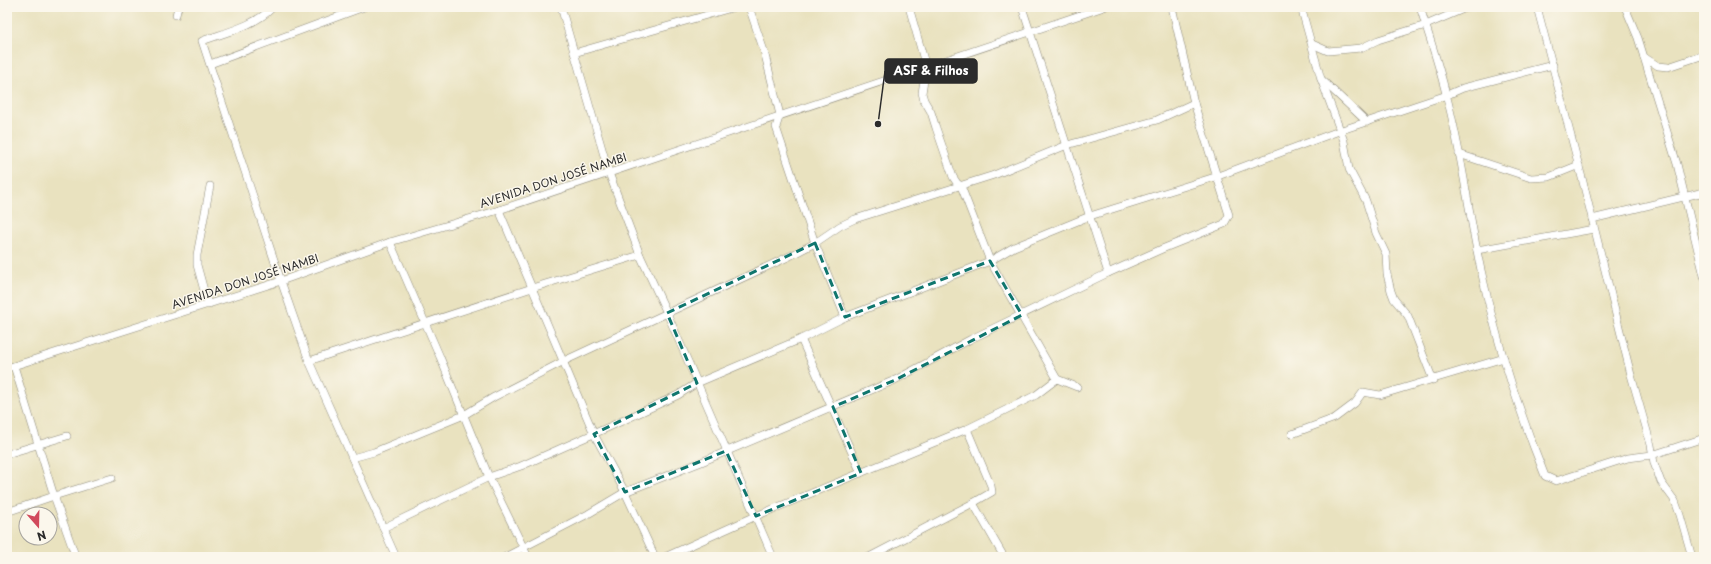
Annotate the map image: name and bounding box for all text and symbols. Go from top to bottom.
callout: ASF & Filhos [885,59,977,83]
text: ASF & Filhos [893,61,969,79]
street label: AVENIDA DON JOSÉ NAMBI [477,148,629,212]
street label: AVENIDA DON JOSÉ NAMBI [169,249,321,313]
north arrow [18,506,58,546]
text: N [34,526,49,545]

